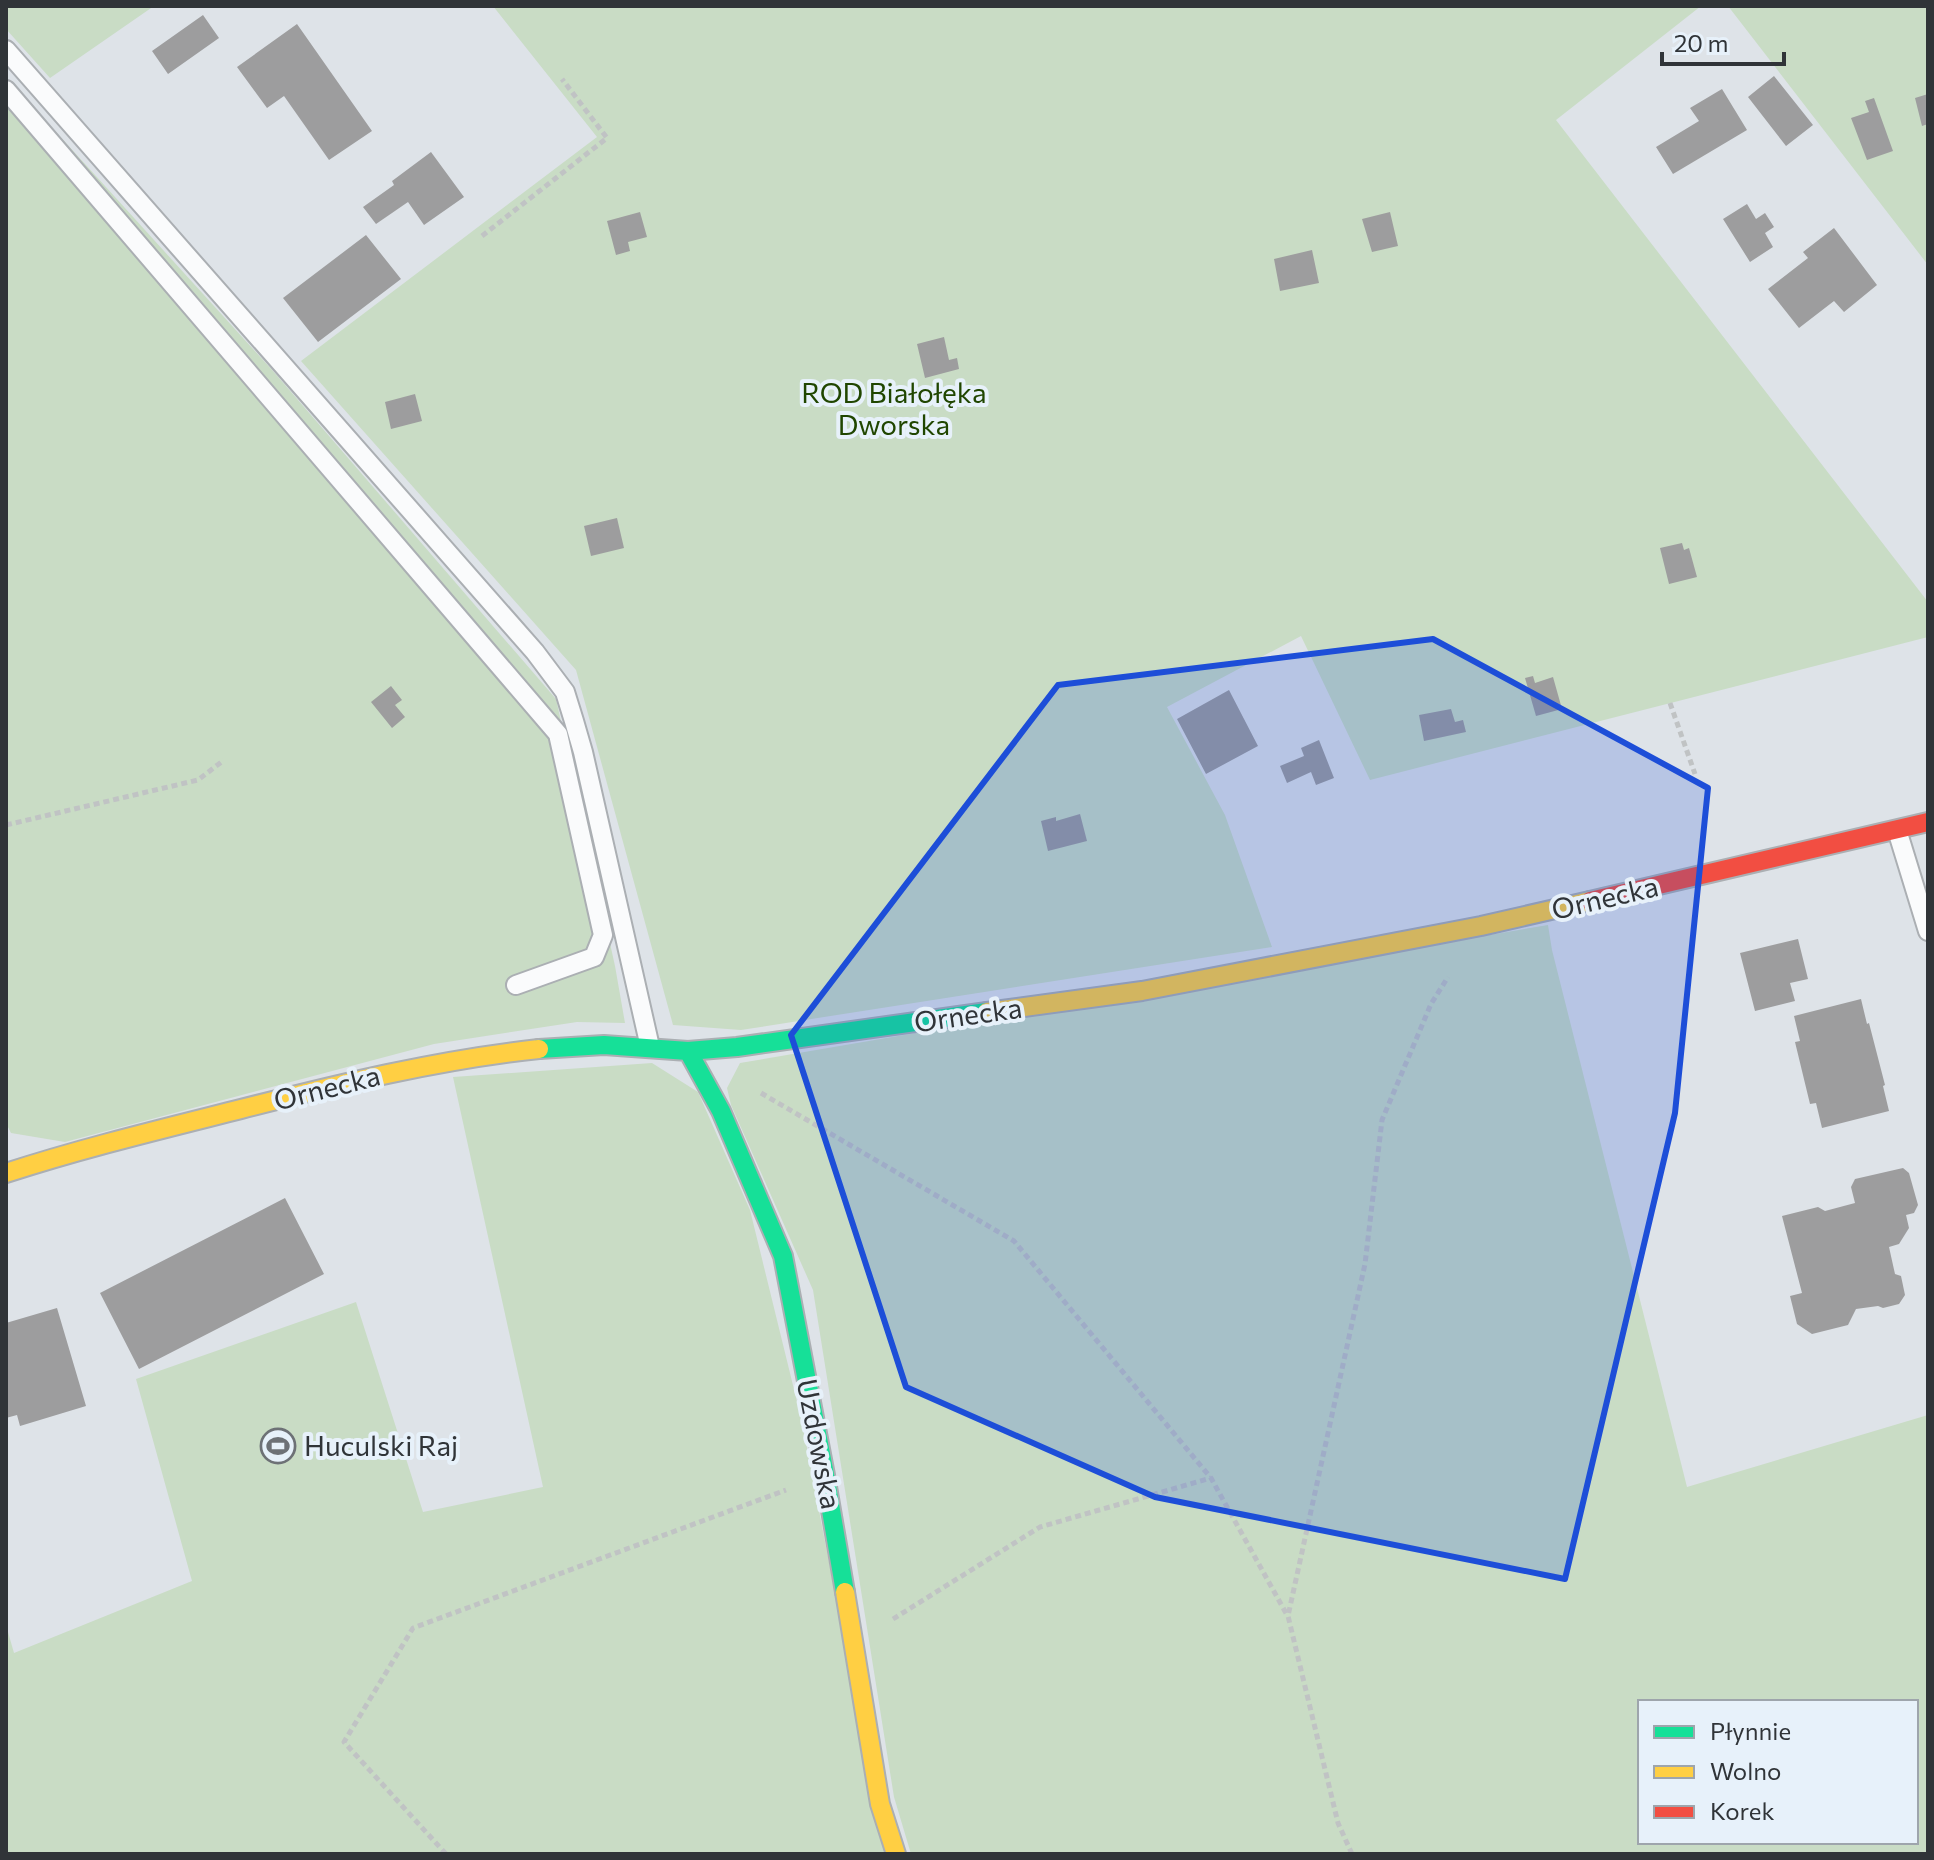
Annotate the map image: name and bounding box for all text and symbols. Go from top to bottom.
scale bar [1662,16,1784,66]
text: 20 m [1674,28,1728,57]
park label: ROD Białołęka Dworska [801,375,987,441]
street label: Ornecka [1548,868,1661,926]
street label: Ornecka [912,990,1024,1038]
street label: Ornecka [270,1057,384,1117]
street label: Uzdowska [791,1376,849,1512]
sports icon: Huculski Raj [259,1427,297,1465]
place label: Huculski Raj [304,1428,458,1462]
legend [1638,1700,1918,1844]
text: Płynnie [1710,1716,1791,1745]
text: Wolno [1710,1756,1781,1785]
text: Korek [1710,1796,1774,1825]

